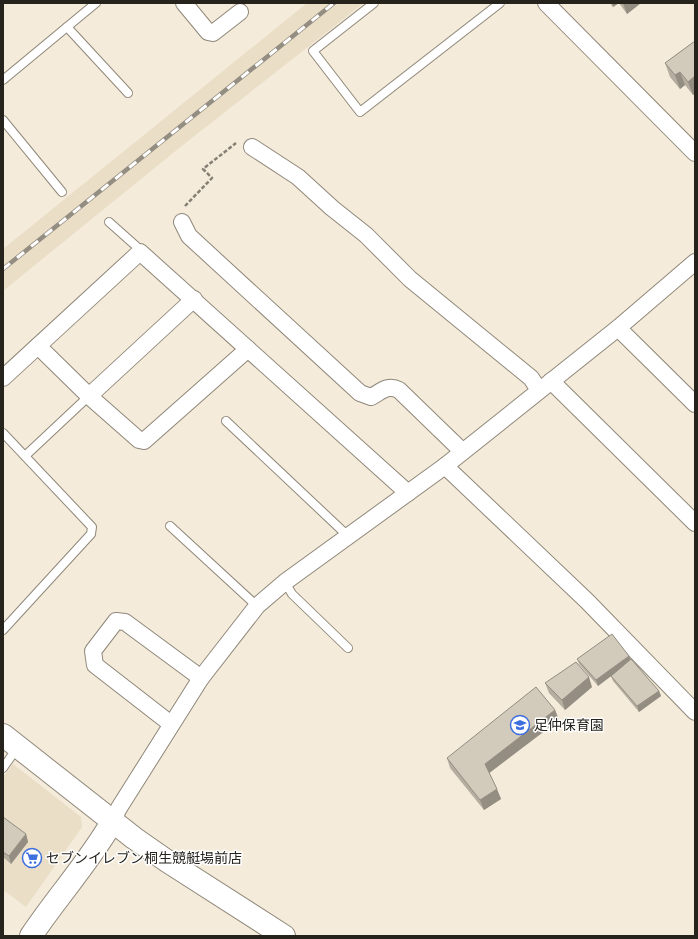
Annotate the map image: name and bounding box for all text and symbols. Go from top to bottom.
school or university icon: 足仲保育園 [509,714,531,736]
place label: 足仲保育園 [534,717,604,733]
supermarket icon: セブンイレブン桐生競艇場前店 [21,847,43,869]
place label: セブンイレブン桐生競艇場前店 [46,850,242,866]

